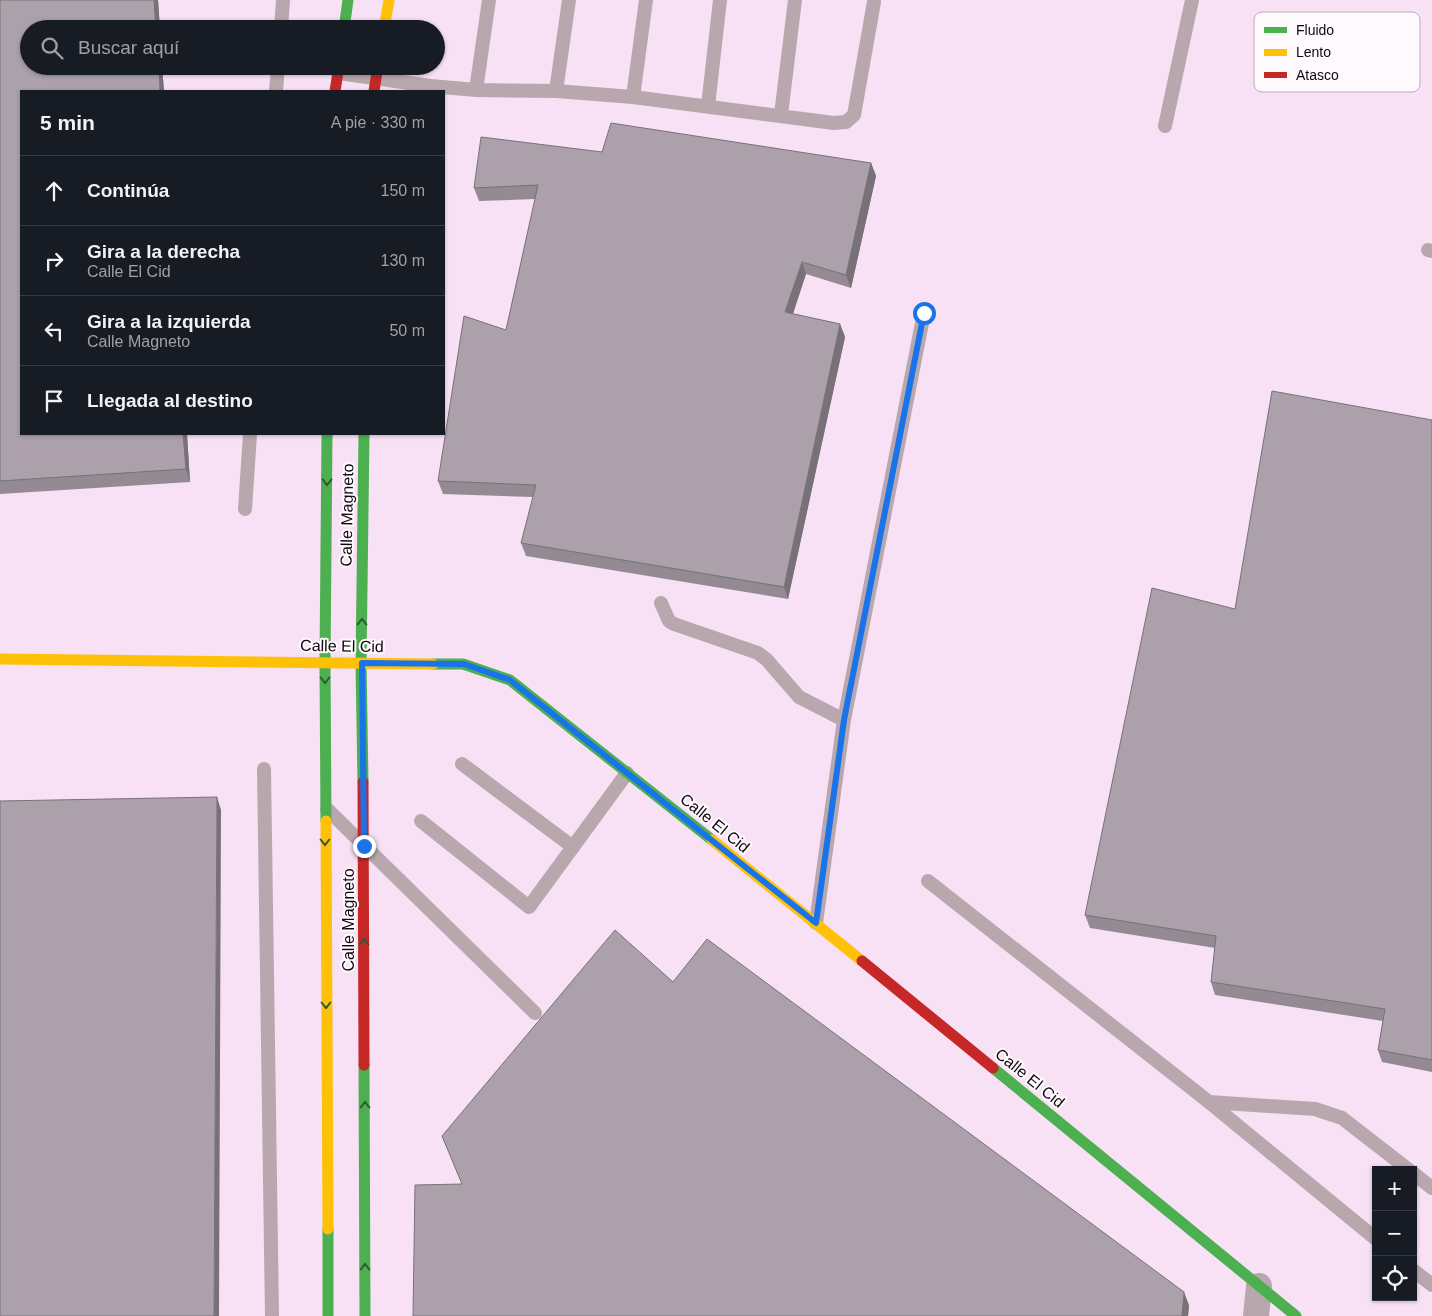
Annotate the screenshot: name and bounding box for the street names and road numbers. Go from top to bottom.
street label: Calle Magneto [338,463,356,567]
street label: Calle El Cid [300,637,384,655]
street label: Calle El Cid [677,790,753,856]
street label: Calle Magneto [340,868,357,972]
street label: Calle El Cid [992,1045,1068,1111]

